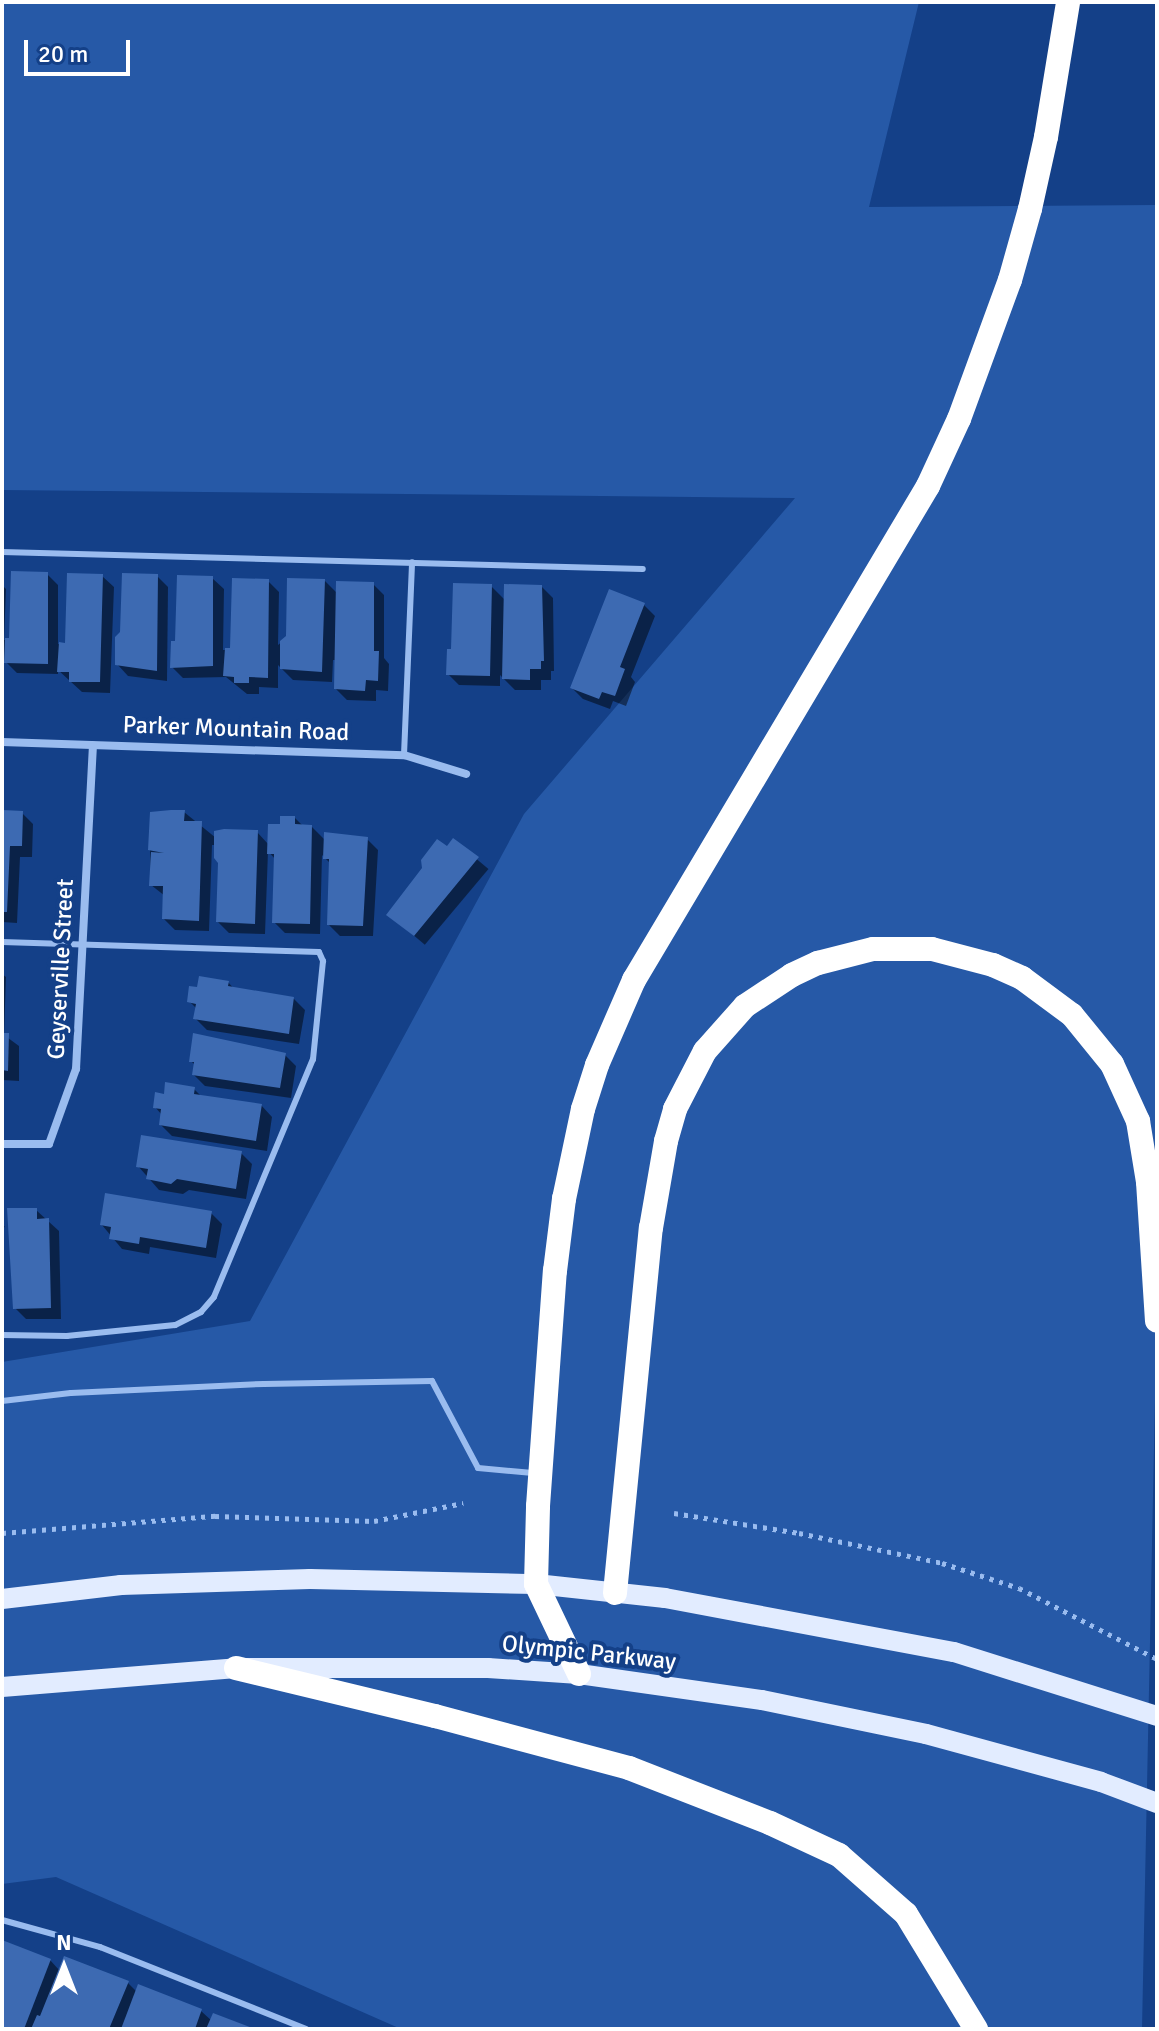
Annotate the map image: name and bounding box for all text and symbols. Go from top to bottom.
scale bar [28,24,134,74]
text: 20 m [38,39,88,69]
street label: Parker Mountain Road [122,711,350,747]
street label: Geyserville Street [42,878,80,1060]
street label: Olympic Parkway [500,1630,678,1676]
north arrow [24,1927,104,2007]
text: N [56,1929,72,1956]

